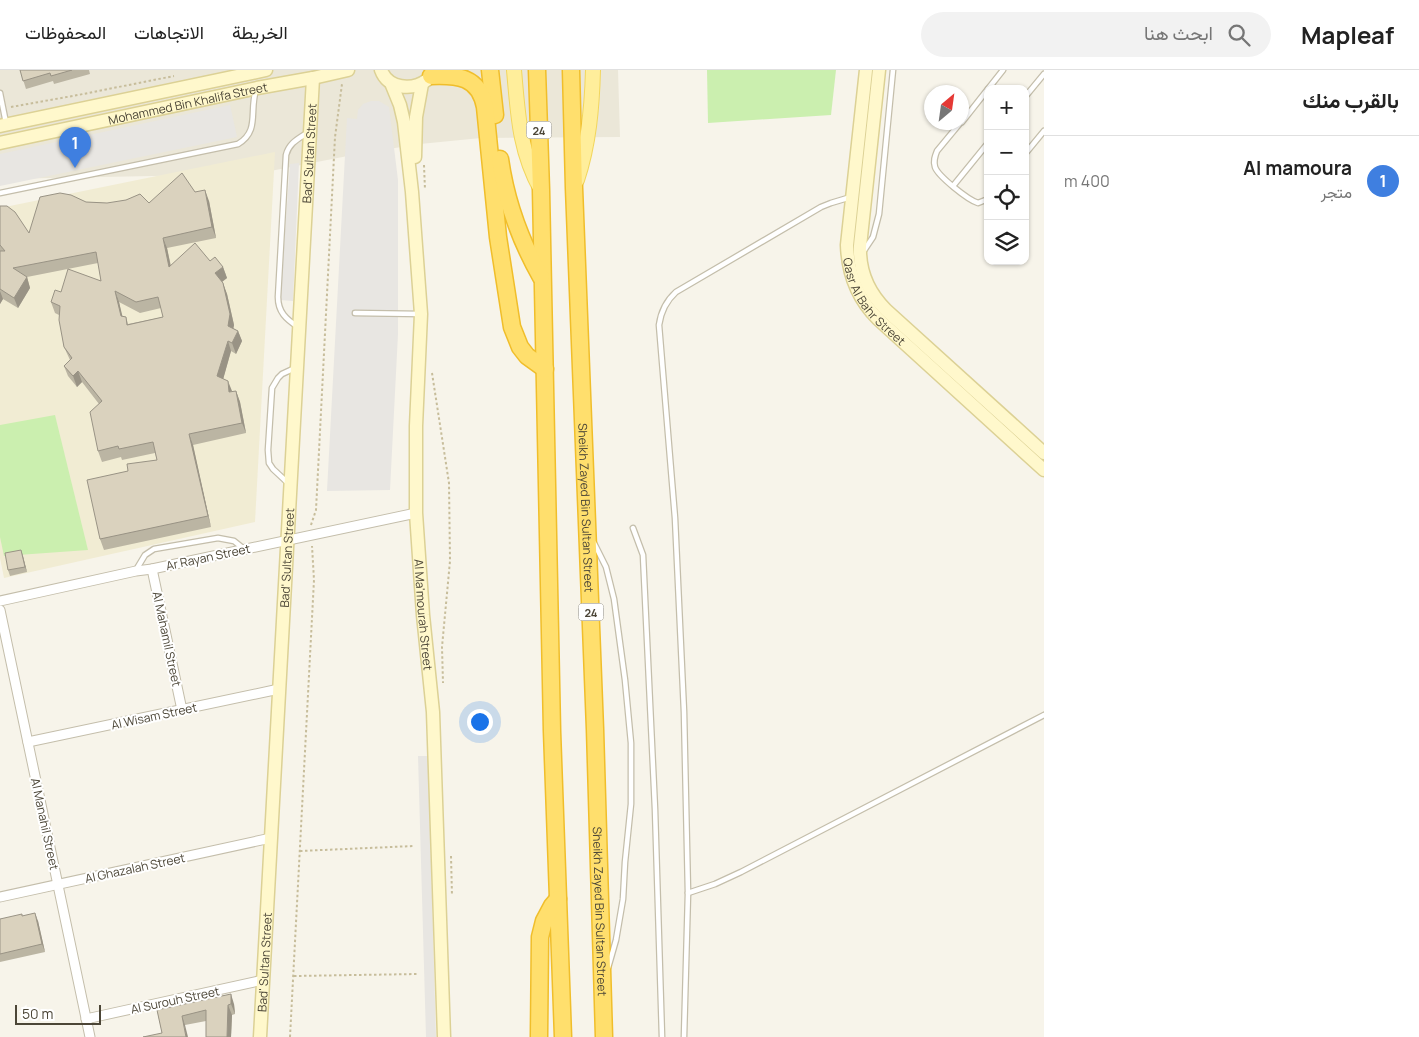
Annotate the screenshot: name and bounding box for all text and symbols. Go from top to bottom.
search box [921,12,1271,57]
text: Mapleaf [1301,18,1394,51]
text: المحفوظات [25,20,106,44]
text: الاتجاهات [134,20,204,44]
text: الخريطة [232,20,288,44]
text: ابحث هنا [1144,20,1213,46]
icon: search [1225,21,1253,49]
street label: Mohammed Bin Khalifa Street [106,78,269,128]
north arrow [924,85,969,130]
map controls [984,85,1029,265]
button: + [984,85,1029,130]
text: بالقرب منك [1303,86,1399,114]
street label: Bad' Sultan Street [298,103,320,204]
road number: 24 [526,122,552,138]
pin: 1 [59,127,91,168]
button: − [984,130,1029,175]
text: Al mamoura [1243,155,1352,181]
text: 400 m [1064,170,1110,192]
text: 1 [1380,170,1387,192]
button: locate [984,175,1029,220]
text: متجر [1321,181,1352,203]
button: layers [984,220,1029,265]
street label: Qasr Al Bahr Street [840,256,910,349]
street label: Sheikh Zayed Bin Sultan Street [575,423,598,593]
street label: Bad' Sultan Street [275,507,298,608]
street label: Ar Rayan Street [164,540,252,574]
street label: Al Ma'mourah Street [411,558,437,671]
street label: Al Mahamil Street [149,590,185,688]
road number: 24 [578,604,604,620]
street label: Al Wisam Street [109,699,199,733]
your location [467,709,493,735]
street label: Al Manahil Street [27,776,63,872]
street label: Sheikh Zayed Bin Sultan Street [589,826,611,997]
street label: Al Ghazalah Street [83,849,187,887]
street label: Bad' Sultan Street [253,912,275,1012]
street label: Al Surouh Street [129,982,221,1018]
scale bar [15,1002,101,1025]
text: 50 m [22,1004,53,1023]

